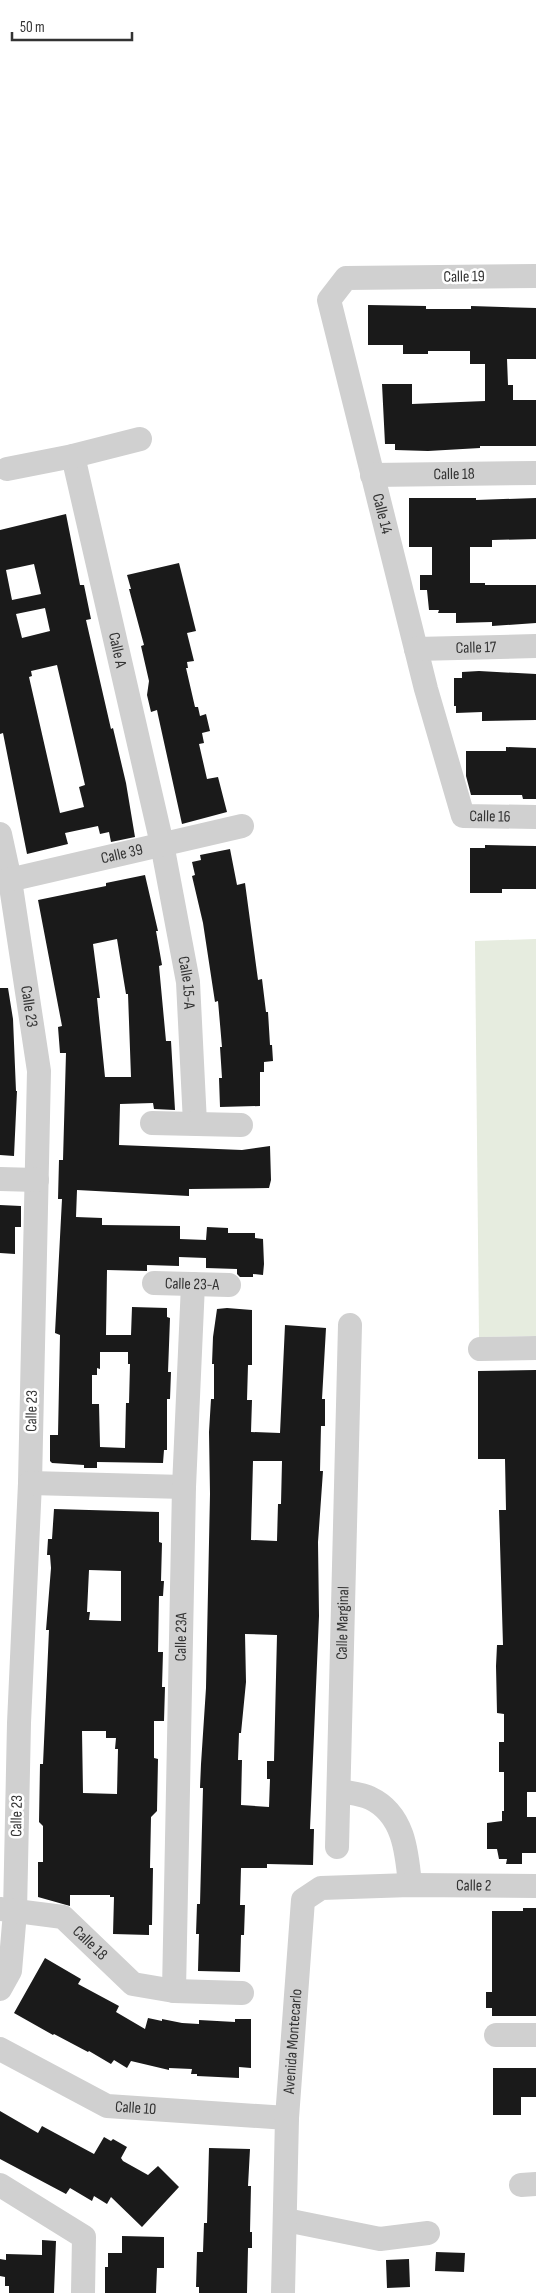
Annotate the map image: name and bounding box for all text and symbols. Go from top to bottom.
scale bar [12,10,132,42]
text: 50 m [20,18,45,37]
street label: Calle 19 [443,267,485,287]
street label: Calle 18 [433,464,475,484]
street label: Calle 14 [368,491,397,536]
street label: Calle A [104,631,131,670]
street label: Calle 17 [455,637,497,658]
street label: Calle 16 [469,807,511,826]
street label: Calle 39 [99,840,145,868]
street label: Calle 15-A [174,955,199,1010]
street label: Calle 23 [17,984,42,1029]
street label: Calle 23-A [165,1274,220,1294]
street label: Calle 23 [22,1390,42,1432]
street label: Calle Marginal [332,1586,353,1660]
street label: Calle 23A [171,1612,191,1662]
street label: Calle 23 [7,1795,27,1837]
street label: Calle 2 [456,1876,491,1895]
street label: Calle 18 [69,1922,112,1964]
street label: Avenida Montecarlo [279,1988,306,2095]
street label: Calle 10 [114,2097,157,2119]

